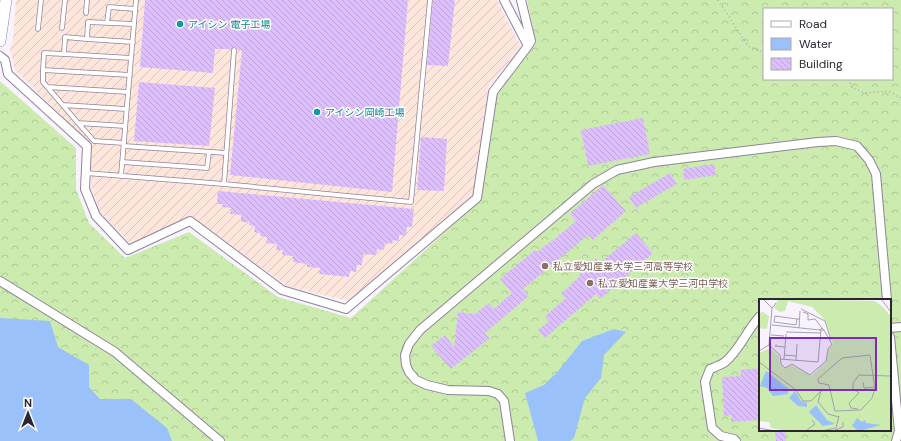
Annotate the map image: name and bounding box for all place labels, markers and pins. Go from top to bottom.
place label: アイシン 電子工場 [188,18,270,31]
marker: アイシン 電子工場 [175,19,185,29]
place label: アイシン岡崎工場 [325,106,405,119]
marker: アイシン岡崎工場 [312,107,322,117]
place label: 私立愛知産業大学三河高等学校 [553,260,693,273]
marker: 私立愛知産業大学三河高等学校 [540,261,550,271]
place label: 私立愛知産業大学三河中学校 [598,277,728,290]
marker: 私立愛知産業大学三河中学校 [585,278,595,288]

